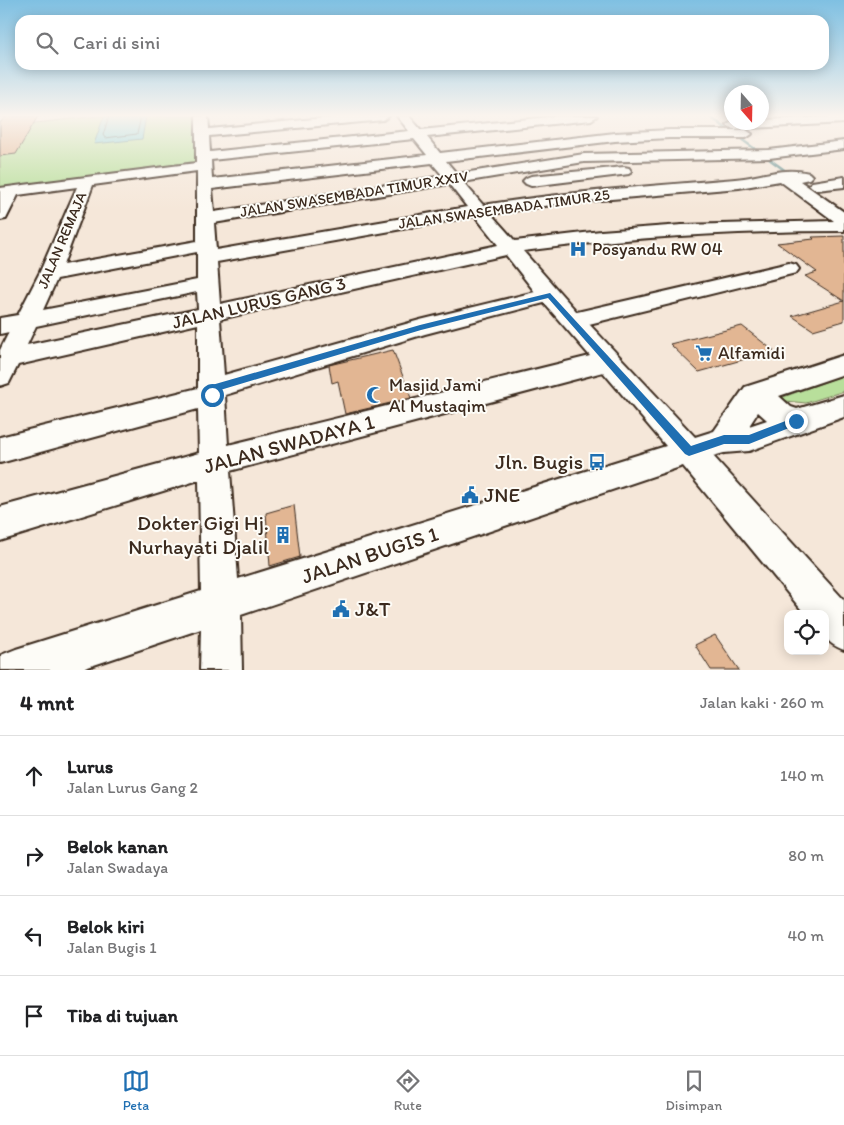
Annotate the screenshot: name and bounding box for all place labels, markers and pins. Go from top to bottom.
place label: Posyandu RW 04 [592,238,723,260]
hospital icon: Posyandu RW 04 [568,239,588,259]
place label: Alfamidi [718,342,785,364]
supermarket icon: Alfamidi [694,343,714,363]
place label: Masjid Jami Al Mustaqim [389,374,486,417]
mosque icon: Masjid Jami Al Mustaqim [365,385,385,405]
place label: Jln. Bugis [495,449,583,474]
bus stop icon: Jln. Bugis [587,452,607,472]
place label: JNE [484,482,520,507]
public building icon: JNE [460,485,480,505]
place label: Dokter Gigi Hj. Nurhayati Djalil [128,510,269,559]
building icon: Dokter Gigi Hj. Nurhayati Djalil [273,525,293,545]
place label: J&T [355,596,391,621]
public building icon: J&T [331,599,351,619]

